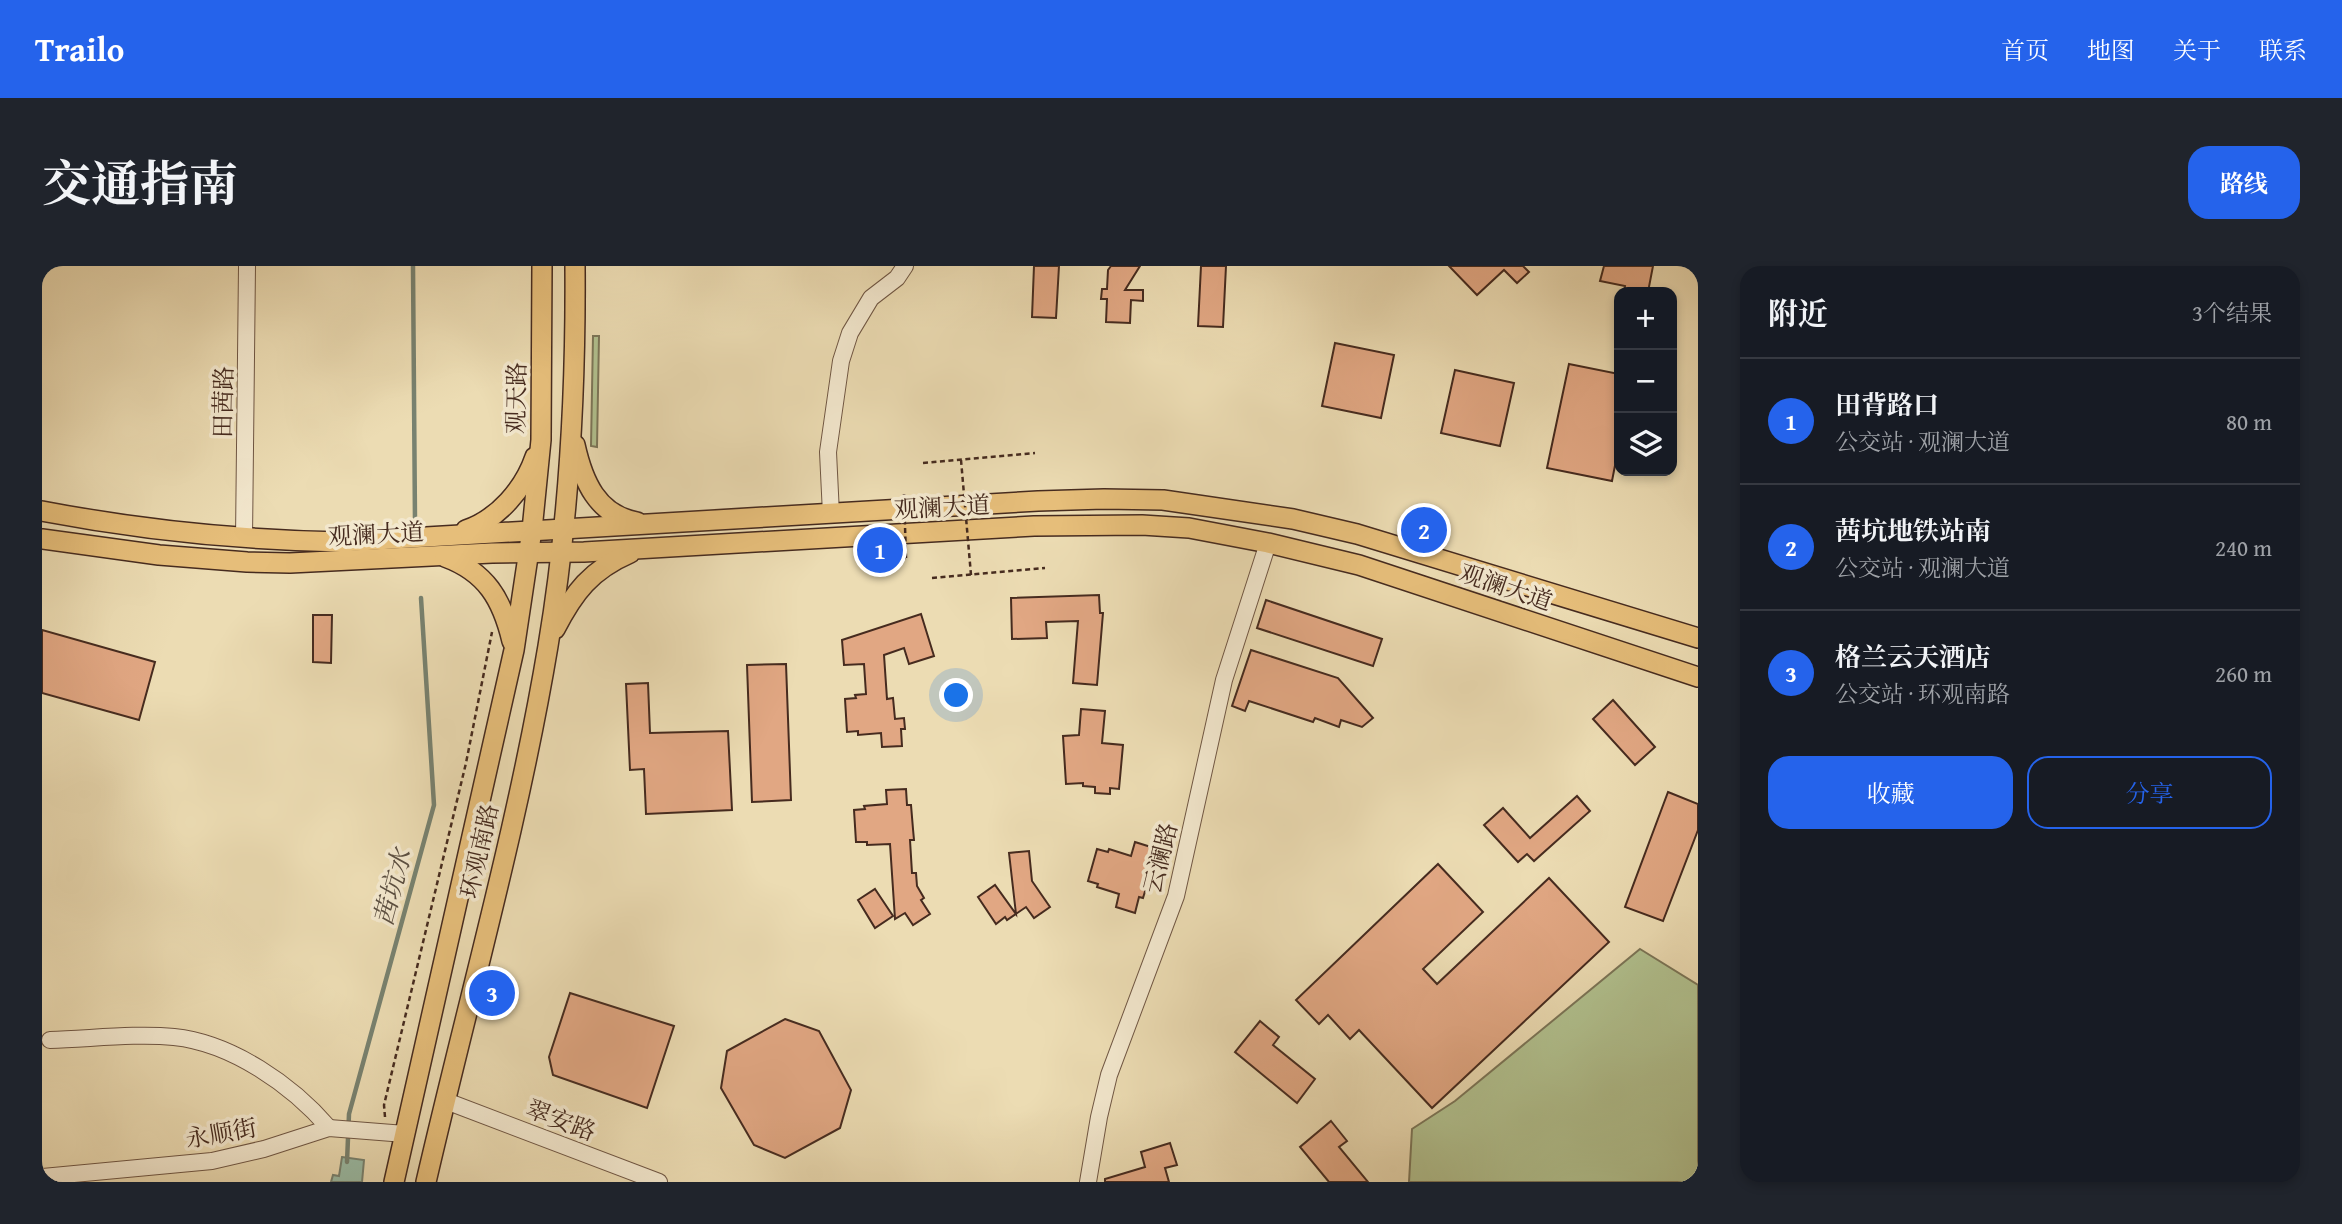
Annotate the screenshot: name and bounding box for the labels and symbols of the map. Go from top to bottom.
street label: 观天路 [498,362,534,434]
street label: 田茜路 [205,366,241,438]
street label: 观澜大道 [893,487,991,527]
pin: 2 [1401,504,1447,556]
street label: 观澜大道 [327,514,425,554]
pin: 1 [857,524,903,576]
street label: 观澜大道 [1455,555,1557,619]
your location [939,678,973,712]
street label: 环观南路 [451,800,507,902]
street label: 云澜路 [1134,819,1186,897]
water label: 茜坑水 [363,841,422,930]
pin: 3 [469,967,515,1019]
street label: 翠安路 [521,1091,601,1149]
street label: 永顺街 [183,1110,259,1156]

